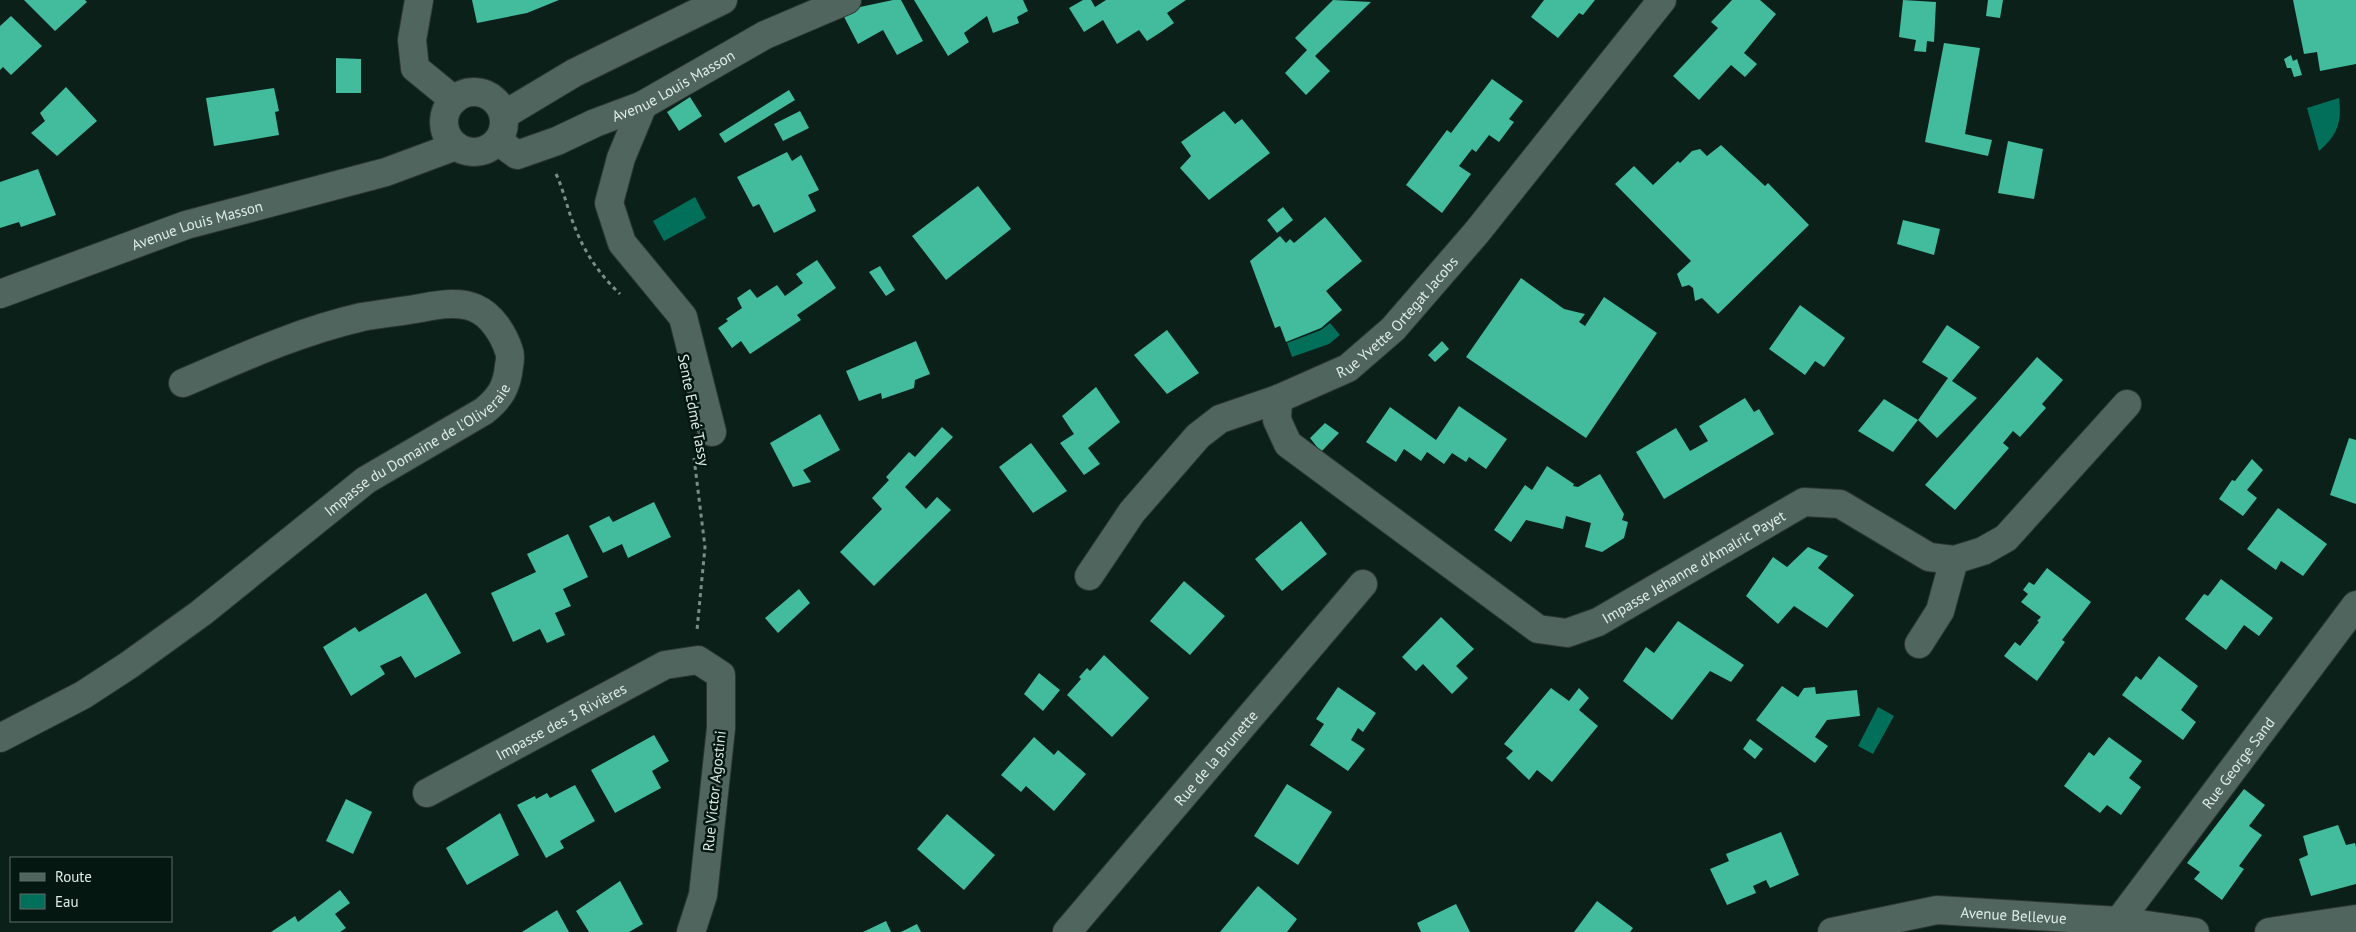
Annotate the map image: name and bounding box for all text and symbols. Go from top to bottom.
street label: Avenue Louis Masson [609,45,738,125]
street label: Avenue Louis Masson [129,196,265,254]
street label: Rue Yvette Ortegat Jacobs [1333,252,1462,382]
street label: Sente Edmé Tassy [674,352,714,468]
street label: Impasse du Domaine de l'Oliveraie [320,380,514,520]
street label: Impasse Jehanne d'Amalric Payet [1598,506,1788,627]
street label: Impasse des 3 Rivières [492,678,629,764]
street label: Rue de la Brunette [1169,706,1261,809]
street label: Rue George Sand [2197,713,2278,812]
street label: Rue Victor Agostini [698,730,730,852]
legend [10,857,172,922]
text: Route [55,867,92,886]
text: Eau [55,892,79,911]
street label: Avenue Bellevue [1960,902,2067,927]

